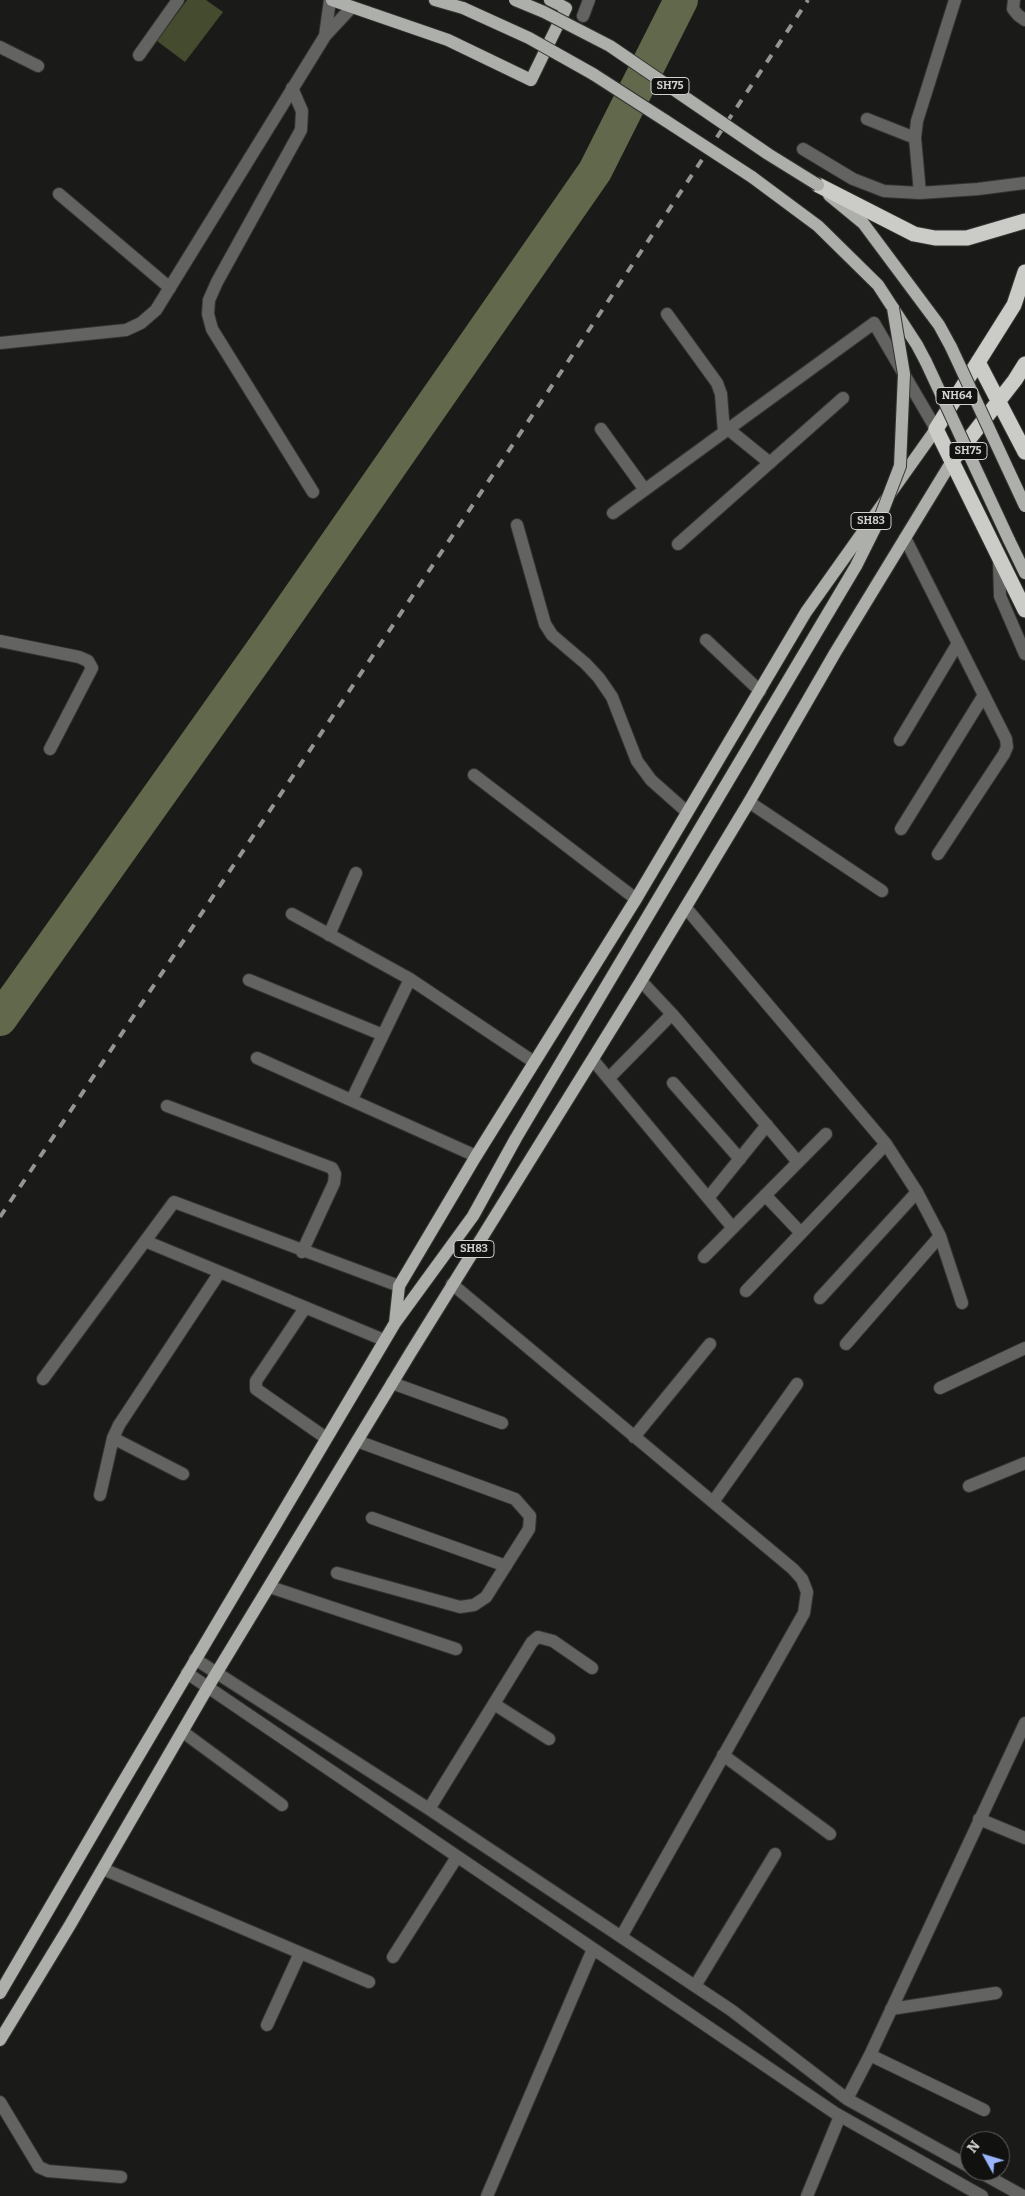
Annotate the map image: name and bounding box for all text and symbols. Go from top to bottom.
road number: SH75 [651,78,689,94]
road number: NH64 [936,388,978,404]
road number: SH75 [949,442,987,460]
road number: SH83 [851,512,891,530]
road number: SH83 [454,1240,494,1258]
north arrow [960,2131,1010,2181]
text: N [964,2137,984,2156]

